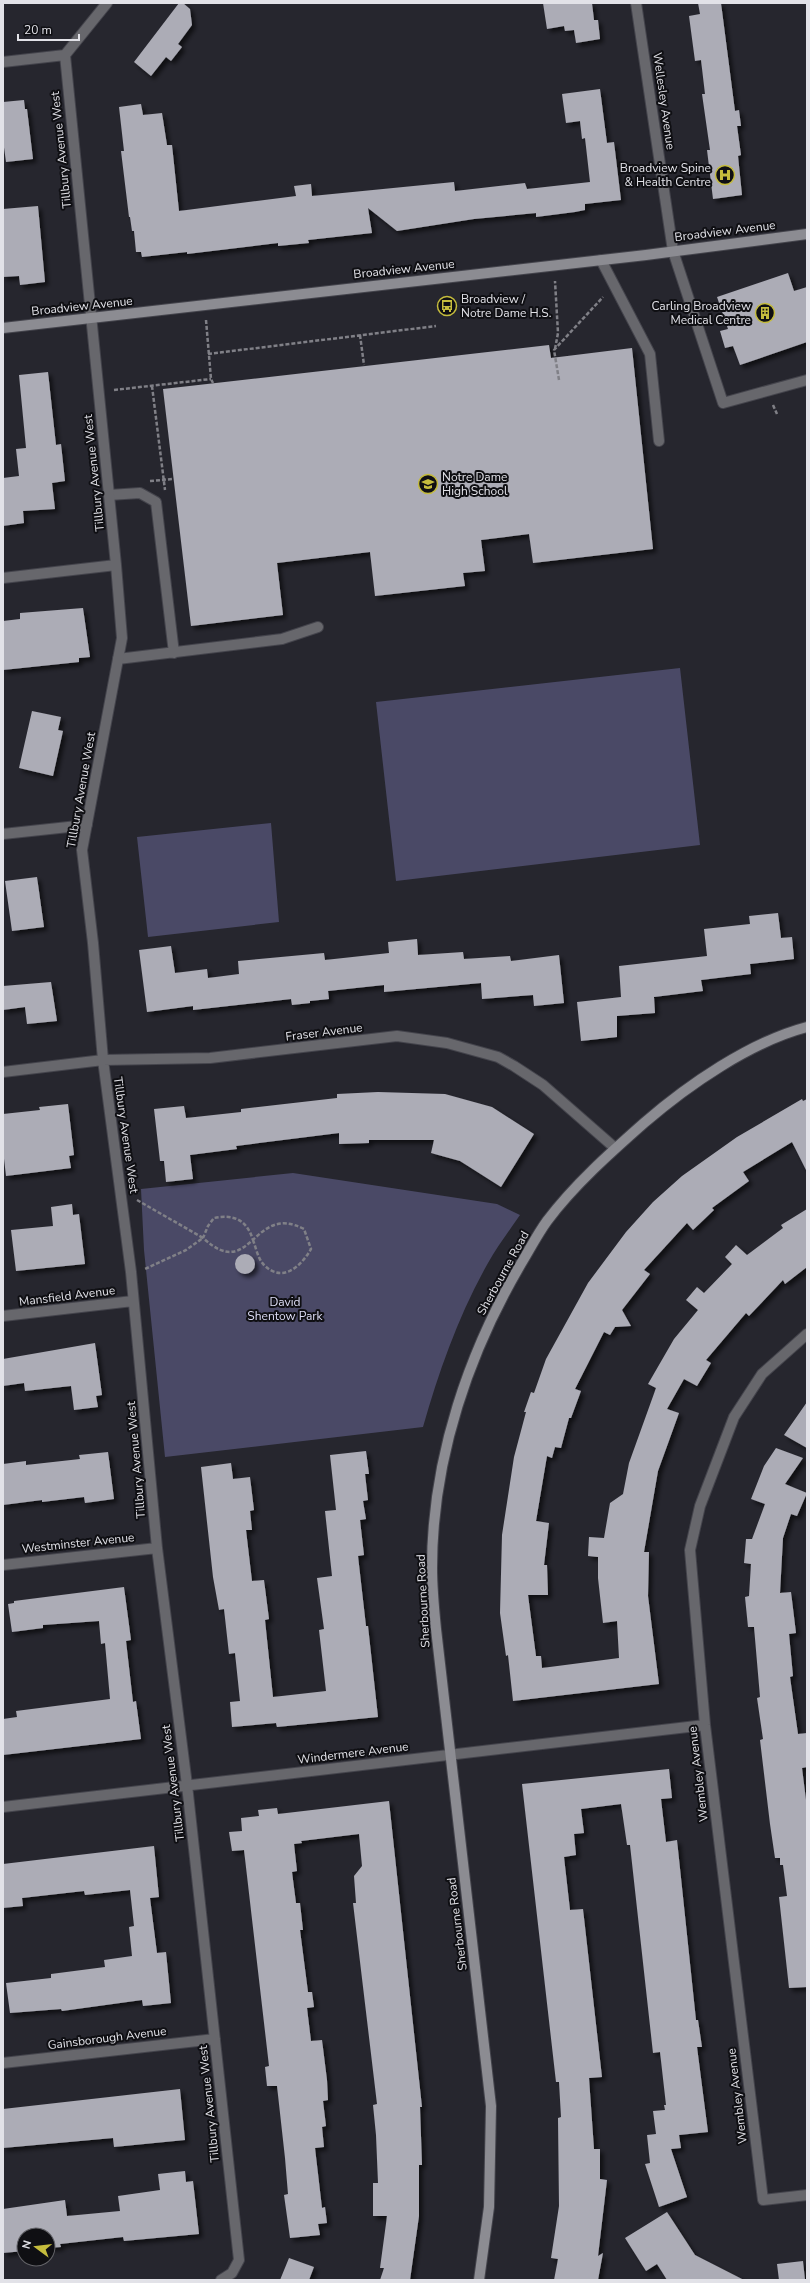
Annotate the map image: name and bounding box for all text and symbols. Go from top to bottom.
scale bar [18,16,79,42]
text: 20 m [24,22,52,38]
street label: Wellesley Avenue [649,51,679,151]
street label: Tillbury Avenue West [47,90,75,209]
place label: Broadview Spine & Health Centre [620,160,711,190]
hospital icon: Broadview Spine & Health Centre [714,164,736,186]
street label: Broadview Avenue [674,217,776,245]
street label: Broadview Avenue [353,256,455,282]
place label: Broadview / Notre Dame H.S. [461,291,551,321]
street label: Broadview Avenue [31,293,133,319]
bus stop icon: Broadview / Notre Dame H.S. [436,295,458,317]
place label: Carling Broadview Medical Centre [651,298,751,328]
building icon: Carling Broadview Medical Centre [754,302,776,324]
street label: Tillbury Avenue West [80,413,108,532]
place label: Notre Dame High School [442,469,508,499]
school or university icon: Notre Dame High School [417,473,439,495]
street label: Tillbury Avenue West [63,730,99,849]
street label: Fraser Avenue [285,1019,363,1045]
street label: Tillbury Avenue West [110,1076,142,1195]
street label: Sherbourne Road [473,1228,533,1318]
street label: Mansfield Avenue [18,1282,116,1310]
park label: David Shentow Park [247,1294,324,1324]
street label: Tillbury Avenue West [123,1400,149,1519]
street label: Westminster Avenue [21,1529,135,1557]
street label: Sherbourne Road [413,1554,433,1648]
street label: Tillbury Avenue West [158,1723,188,1842]
street label: Wembley Avenue [684,1725,712,1823]
street label: Windermere Avenue [297,1738,409,1768]
street label: Sherbourne Road [443,1876,471,1972]
street label: Gainsborough Avenue [47,2023,167,2053]
street label: Tillbury Avenue West [195,2044,223,2163]
street label: Wembley Avenue [723,2047,751,2145]
north arrow [16,2227,56,2267]
text: N [19,2239,35,2250]

